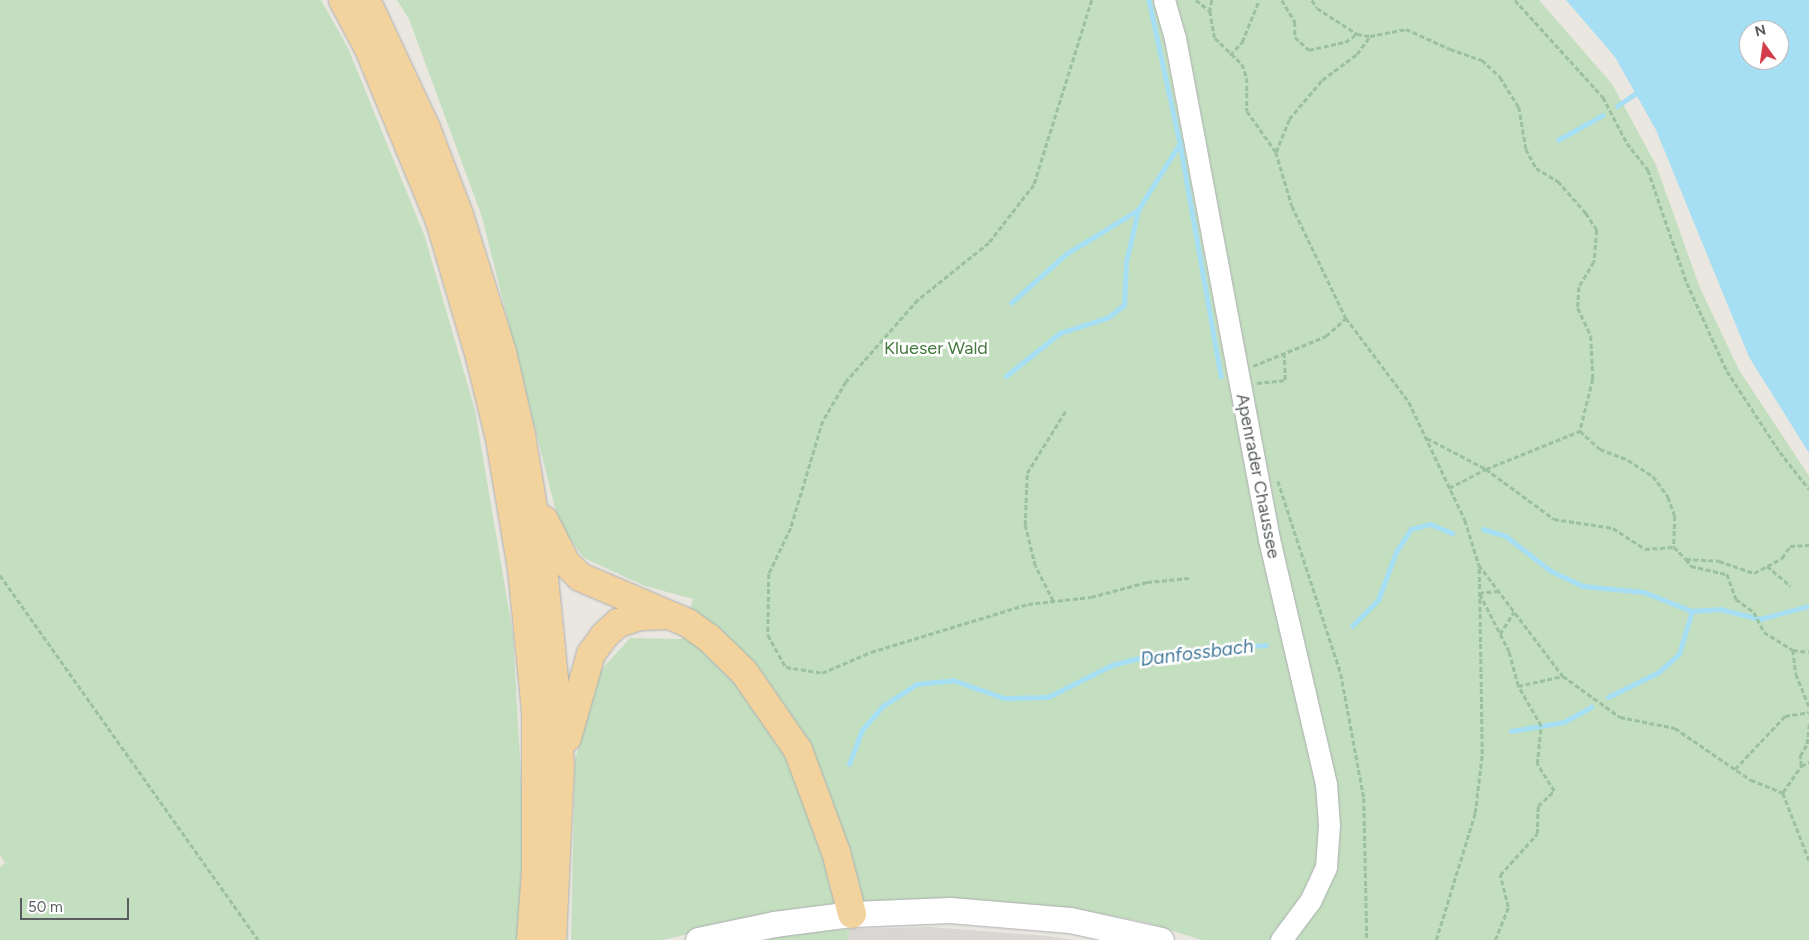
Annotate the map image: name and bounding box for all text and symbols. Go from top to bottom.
north arrow [1739,20,1789,70]
text: N [1753,21,1768,40]
park label: Klueser Wald [884,337,988,359]
street label: Apenrader Chaussee [1231,392,1285,560]
water label: Danfossbach [1139,635,1255,671]
scale bar [22,888,131,920]
text: 50 m [28,898,63,916]

